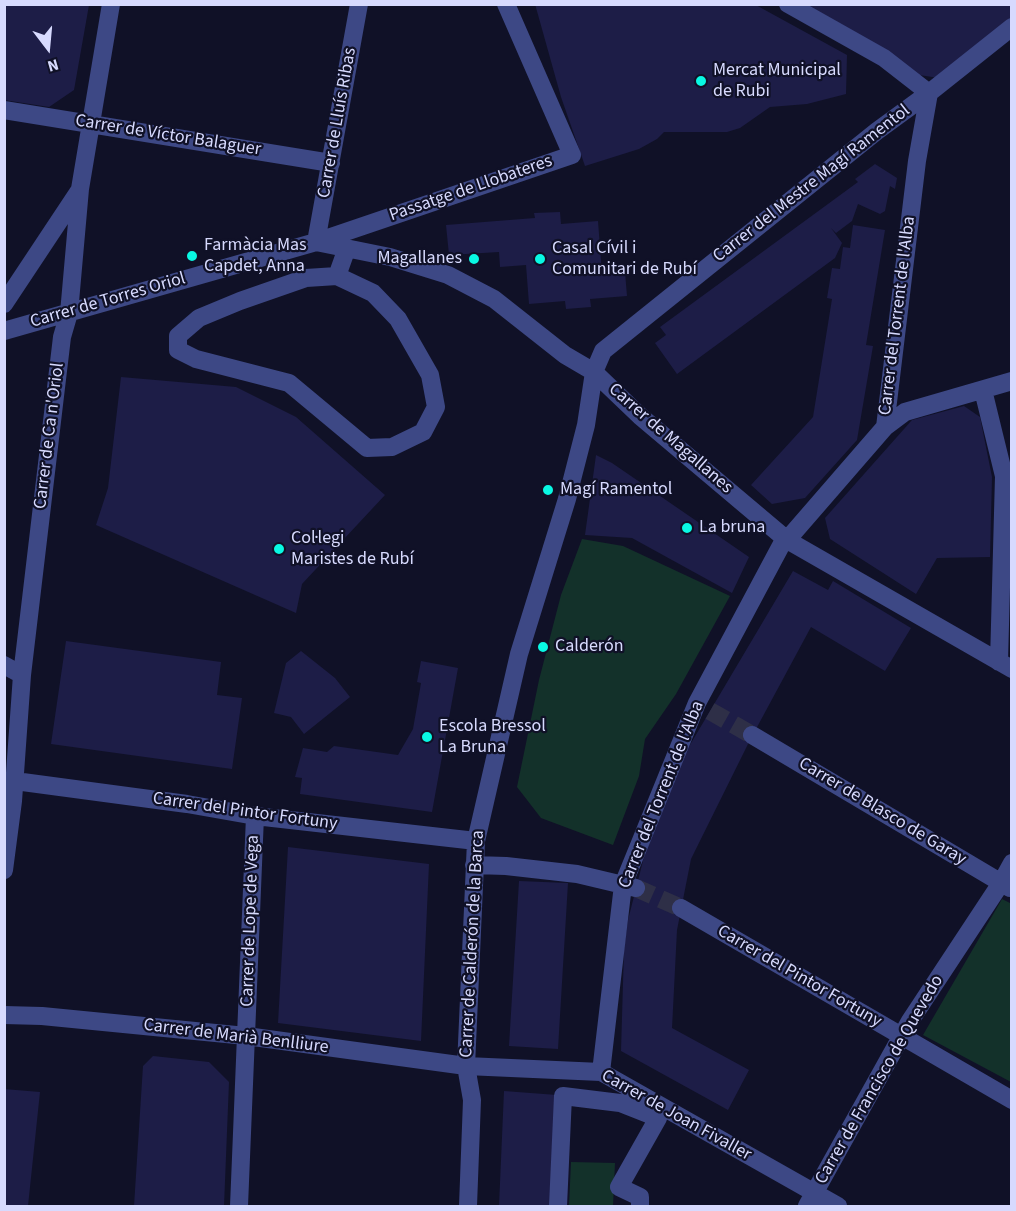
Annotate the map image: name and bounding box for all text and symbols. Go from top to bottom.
north arrow [18,18,78,78]
street label: Carrer de Lluís Ribas [314,46,362,200]
text: N [45,53,61,77]
place label: Mercat Municipal de Rubi [713,60,841,103]
marker: Mercat Municipal de Rubi [694,74,708,88]
street label: Carrer del Mestre Magí Ramentol [709,100,915,268]
street label: Carrer de Víctor Balaguer [74,111,262,161]
street label: Passatge de Llobateres [387,151,555,227]
street label: Carrer del Torrent de l'Alba [875,215,921,417]
place label: Farmàcia Mas Capdet, Anna [204,235,307,278]
place label: Casal Cívil i Comunitari de Rubí [552,238,697,280]
place label: Magallanes [377,248,462,270]
marker: Farmàcia Mas Capdet, Anna [185,249,199,263]
marker: Magallanes [467,252,481,266]
marker: Casal Cívil i Comunitari de Rubí [533,252,547,266]
street label: Carrer de Torres Oriol [28,268,188,334]
street label: Carrer de Ca n'Oriol [30,362,70,510]
street label: Carrer de Magallanes [603,379,737,499]
place label: Magí Ramentol [560,479,672,501]
marker: Magí Ramentol [541,483,555,497]
place label: La bruna [699,517,765,539]
marker: La bruna [680,521,694,535]
place label: Col·legi Maristes de Rubí [291,528,414,570]
marker: Col·legi Maristes de Rubí [272,542,286,556]
place label: Calderón [555,636,624,658]
marker: Calderón [536,640,550,654]
street label: Carrer del Torrent de l'Alba [614,698,710,892]
place label: Escola Bressol La Bruna [439,716,546,758]
marker: Escola Bressol La Bruna [420,730,434,744]
street label: Carrer de Blasco de Garay [794,753,970,871]
street label: Carrer del Pintor Fortuny [151,788,339,836]
street label: Carrer de Calderón de la Barca [456,830,490,1058]
street label: Carrer de Lope de Vega [237,835,265,1007]
street label: Carrer del Pintor Fortuny [713,921,885,1033]
street label: Carrer de Francisco de Quevedo [811,972,949,1188]
street label: Carrer de Marià Benlliure [142,1015,330,1059]
street label: Carrer de Joan Fivaller [597,1066,755,1166]

